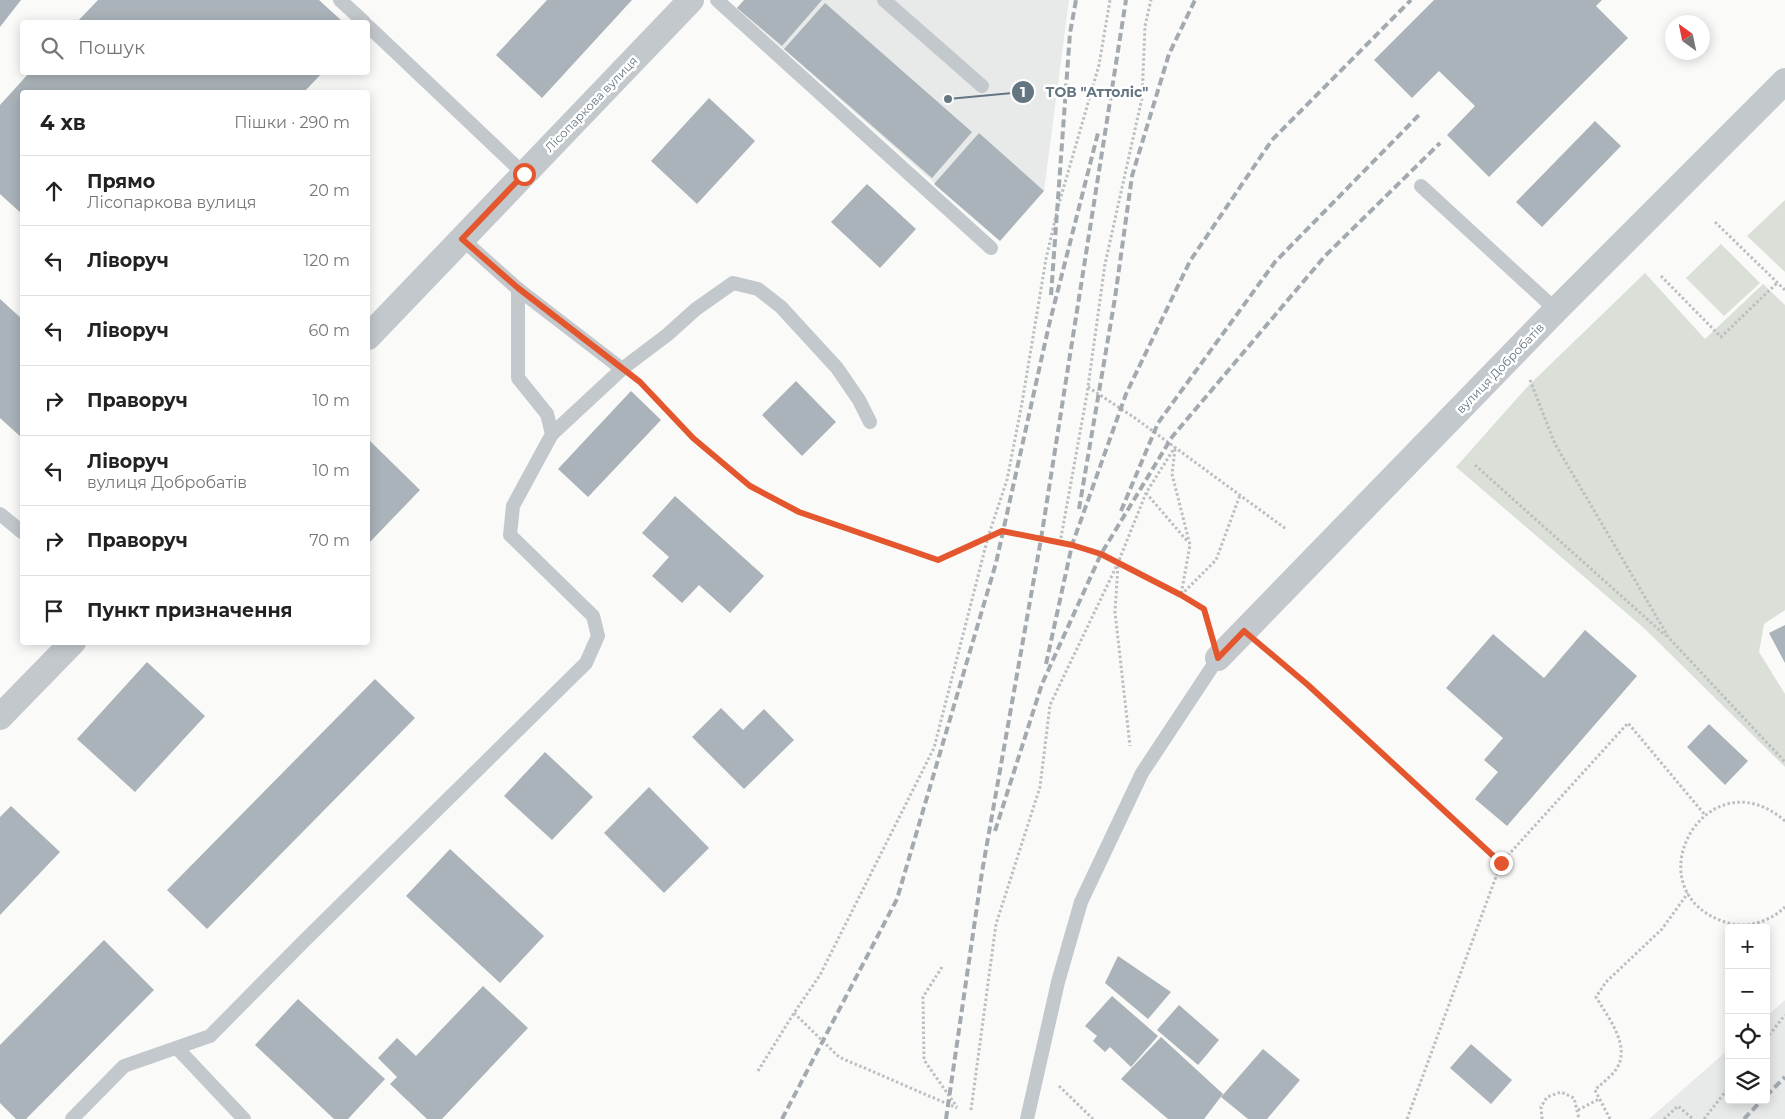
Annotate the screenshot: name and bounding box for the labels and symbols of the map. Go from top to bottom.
north arrow [1665,15,1710,60]
street label: Лісопаркова вулиця [541,53,641,155]
callout: ТОВ "Аттоліс" [1011,77,1158,106]
text: 1 [1020,82,1026,101]
text: ТОВ "Аттоліс" [1046,83,1148,101]
route start [513,163,536,186]
street label: вулиця Добробатів [1453,320,1547,416]
route end [1490,852,1513,875]

